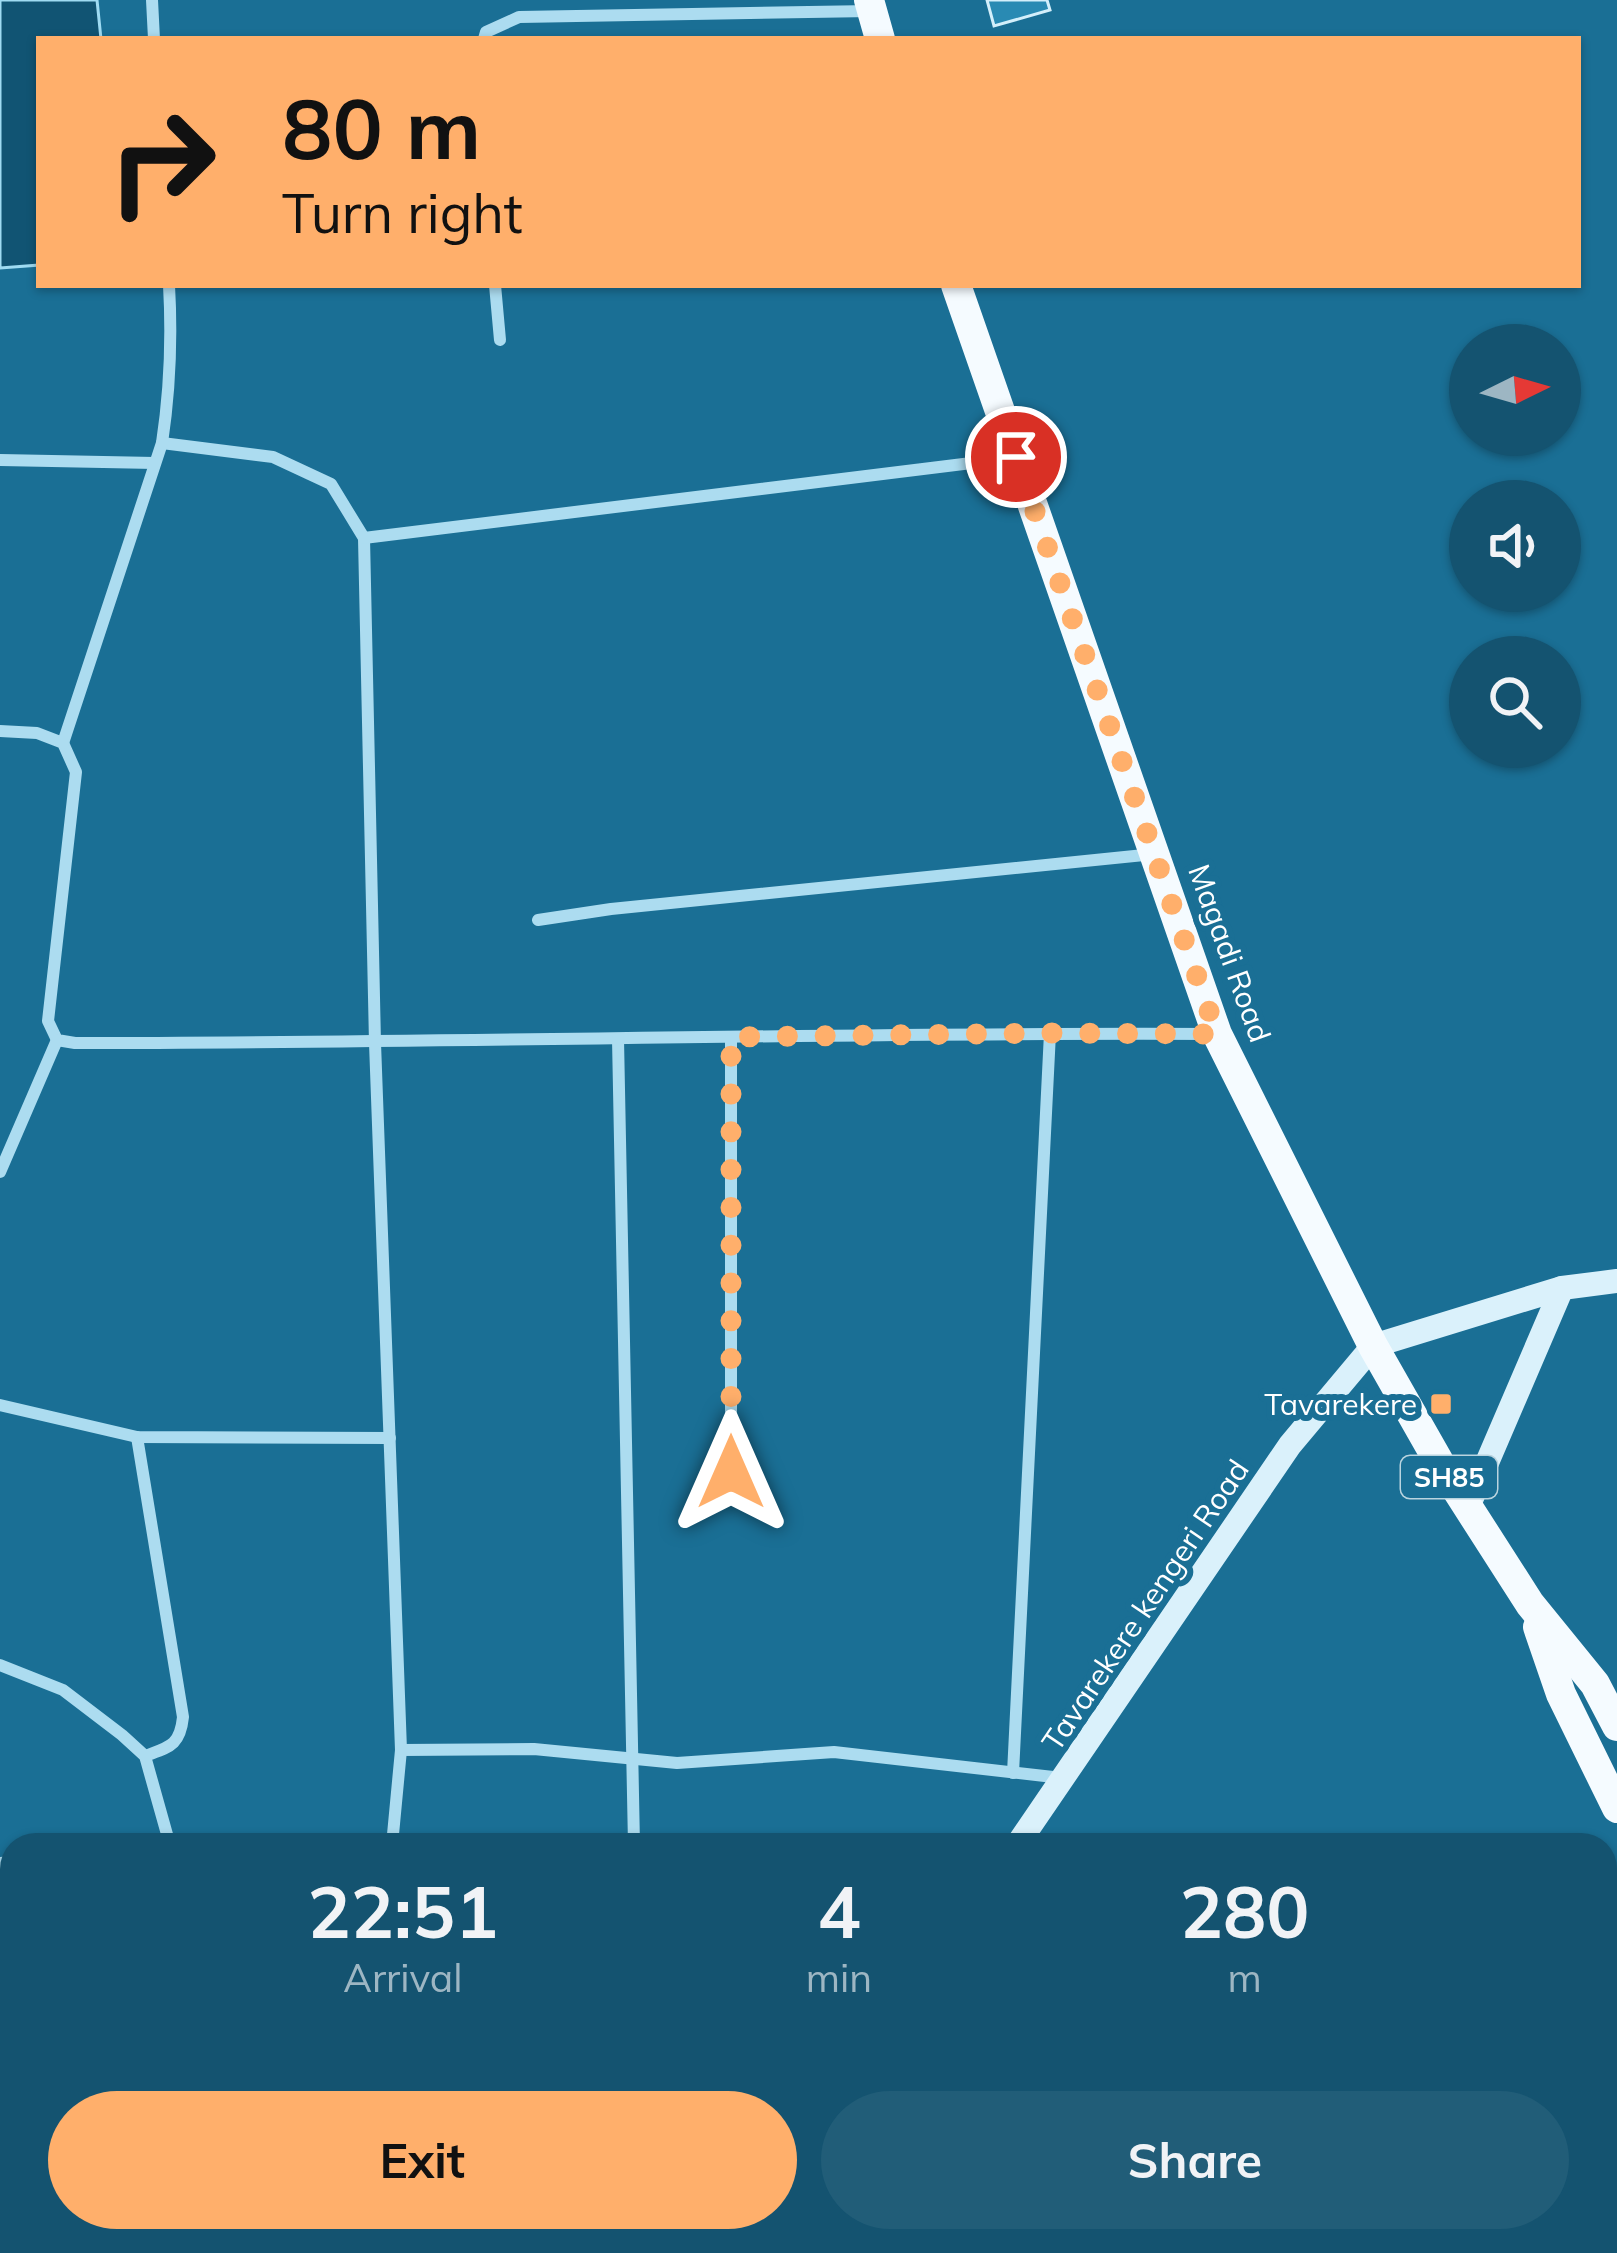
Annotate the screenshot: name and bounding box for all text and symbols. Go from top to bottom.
text: 80 m [282,75,481,180]
icon: right [84,84,240,240]
text: Turn right [282,179,523,247]
north arrow [1449,324,1581,456]
map controls [1449,324,1581,768]
pin [965,406,1067,508]
icon: arrive [983,424,1049,490]
button: sound [1449,480,1581,612]
button: search [1449,636,1581,768]
street label: Magadi Road [1180,859,1280,1047]
place label: Tavarekere [1264,1385,1417,1423]
marker: Tavarekere [1428,1391,1454,1417]
position arrow [668,1409,794,1535]
street label: Tavarekere kengeri Road [1033,1452,1257,1758]
road number: SH85 [1401,1456,1497,1498]
text: 22:51 [308,1866,498,1956]
text: 4 [817,1866,861,1956]
text: 280 [1180,1866,1309,1956]
text: Arrival [343,1953,463,2002]
text: min [806,1953,872,2002]
text: m [1227,1953,1262,2002]
button: Exit [48,2091,797,2229]
button: Share [821,2091,1569,2229]

